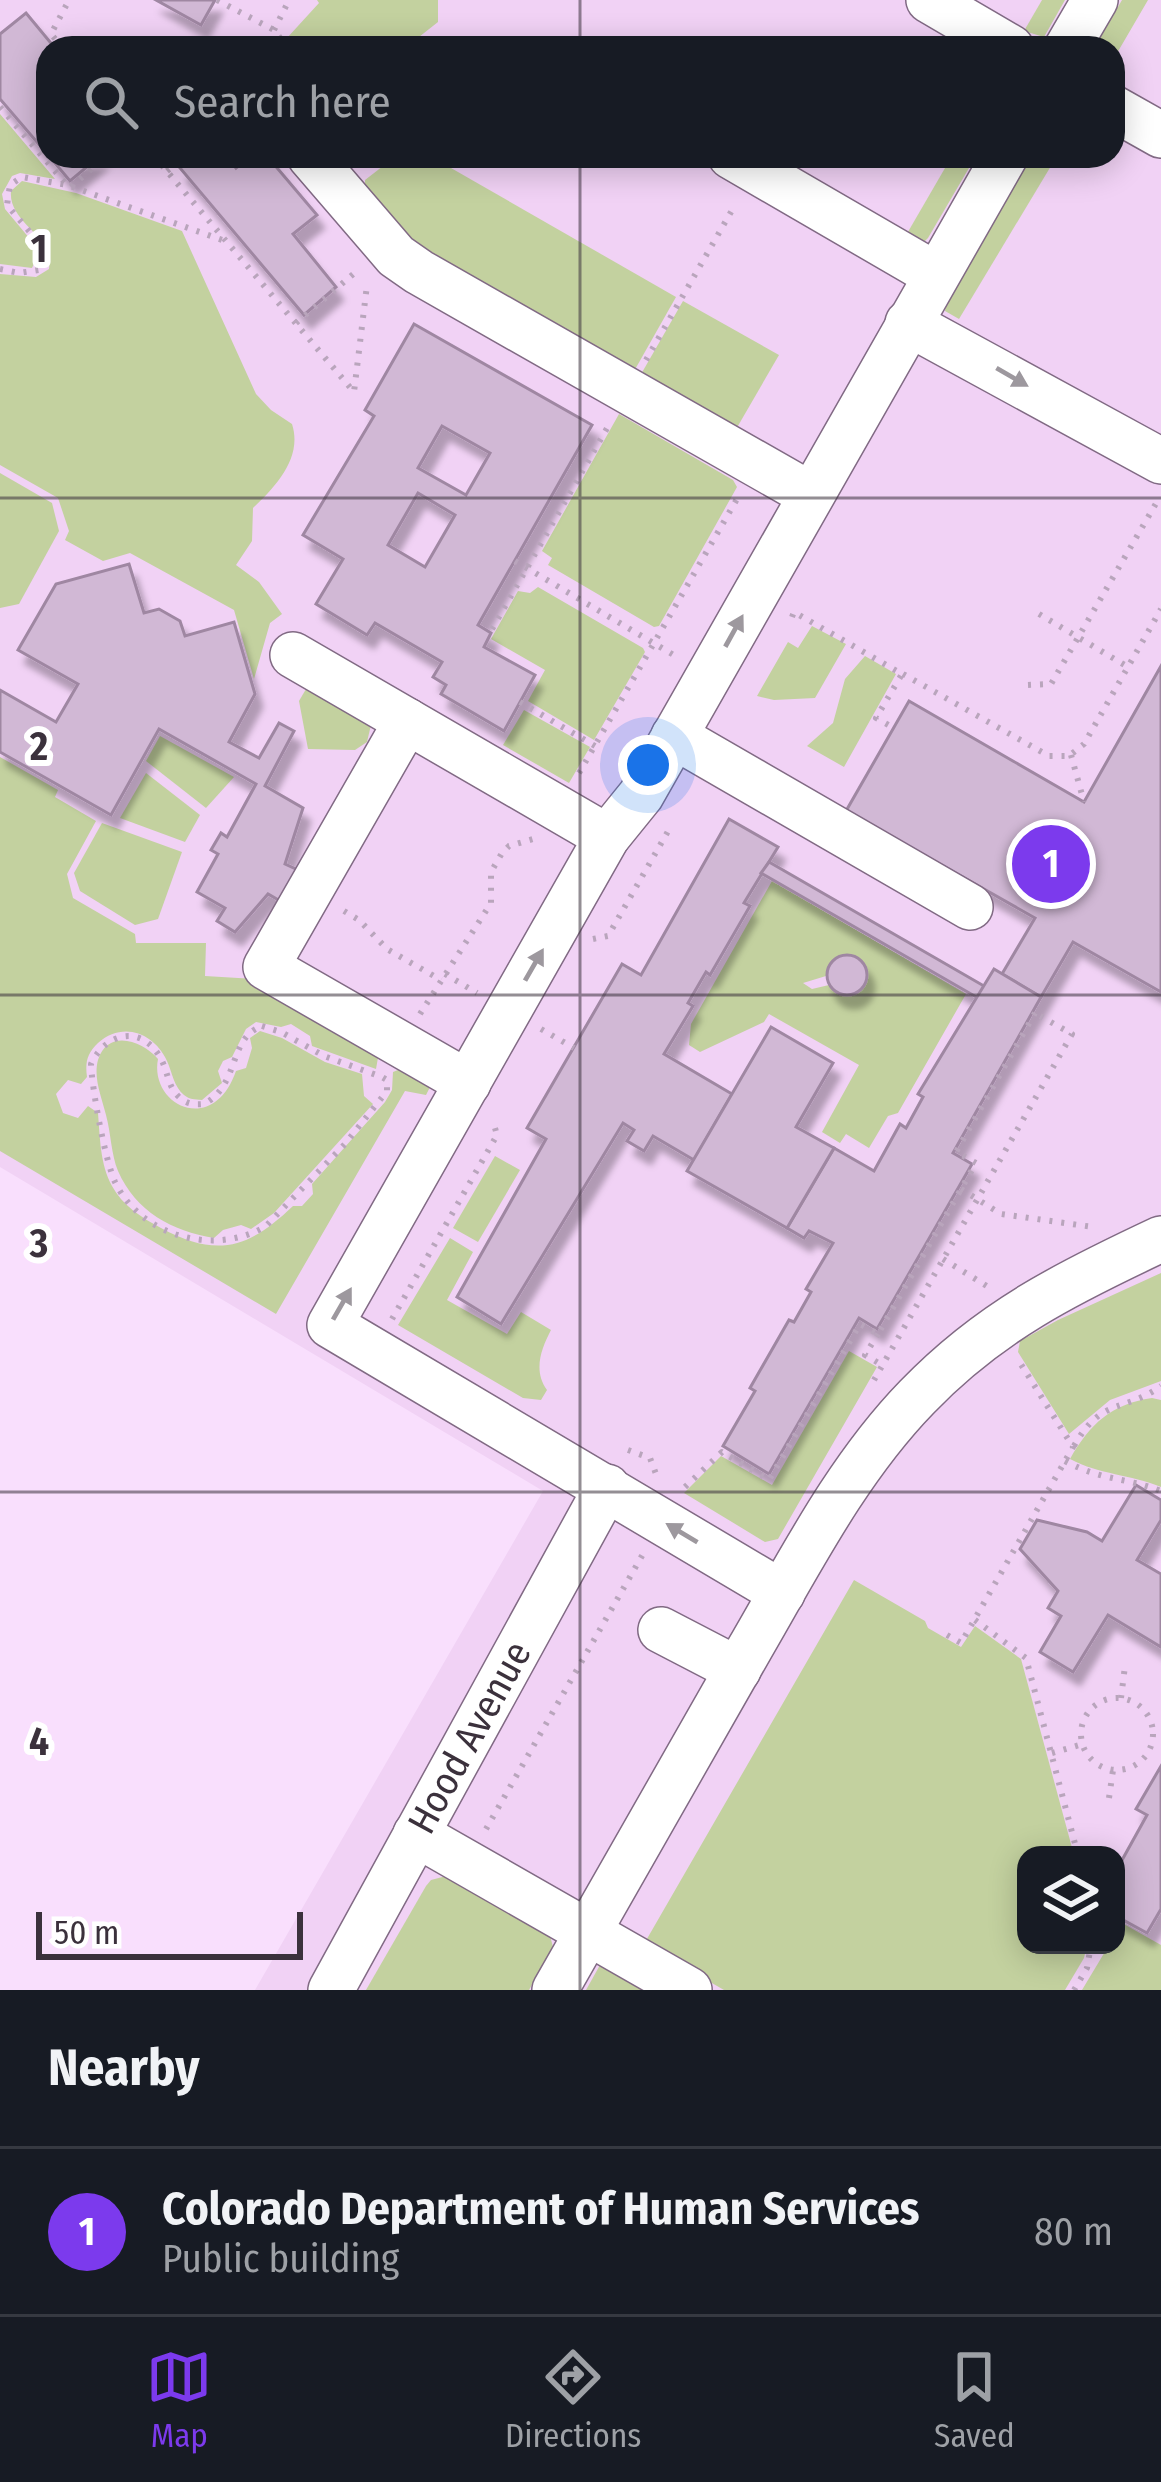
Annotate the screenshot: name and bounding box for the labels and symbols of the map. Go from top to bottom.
text: 1 [31,226,47,272]
one-way arrow [995,366,1028,387]
one-way arrow [723,614,744,648]
text: 2 [29,724,48,770]
your location [618,735,678,795]
pin: 1 [1012,819,1090,909]
one-way arrow [523,948,544,982]
text: 3 [29,1221,48,1267]
one-way arrow [330,1288,351,1321]
one-way arrow [665,1523,699,1544]
street label: Hood Avenue [398,1634,541,1842]
text: 4 [29,1719,49,1765]
scale bar [36,1906,303,1959]

